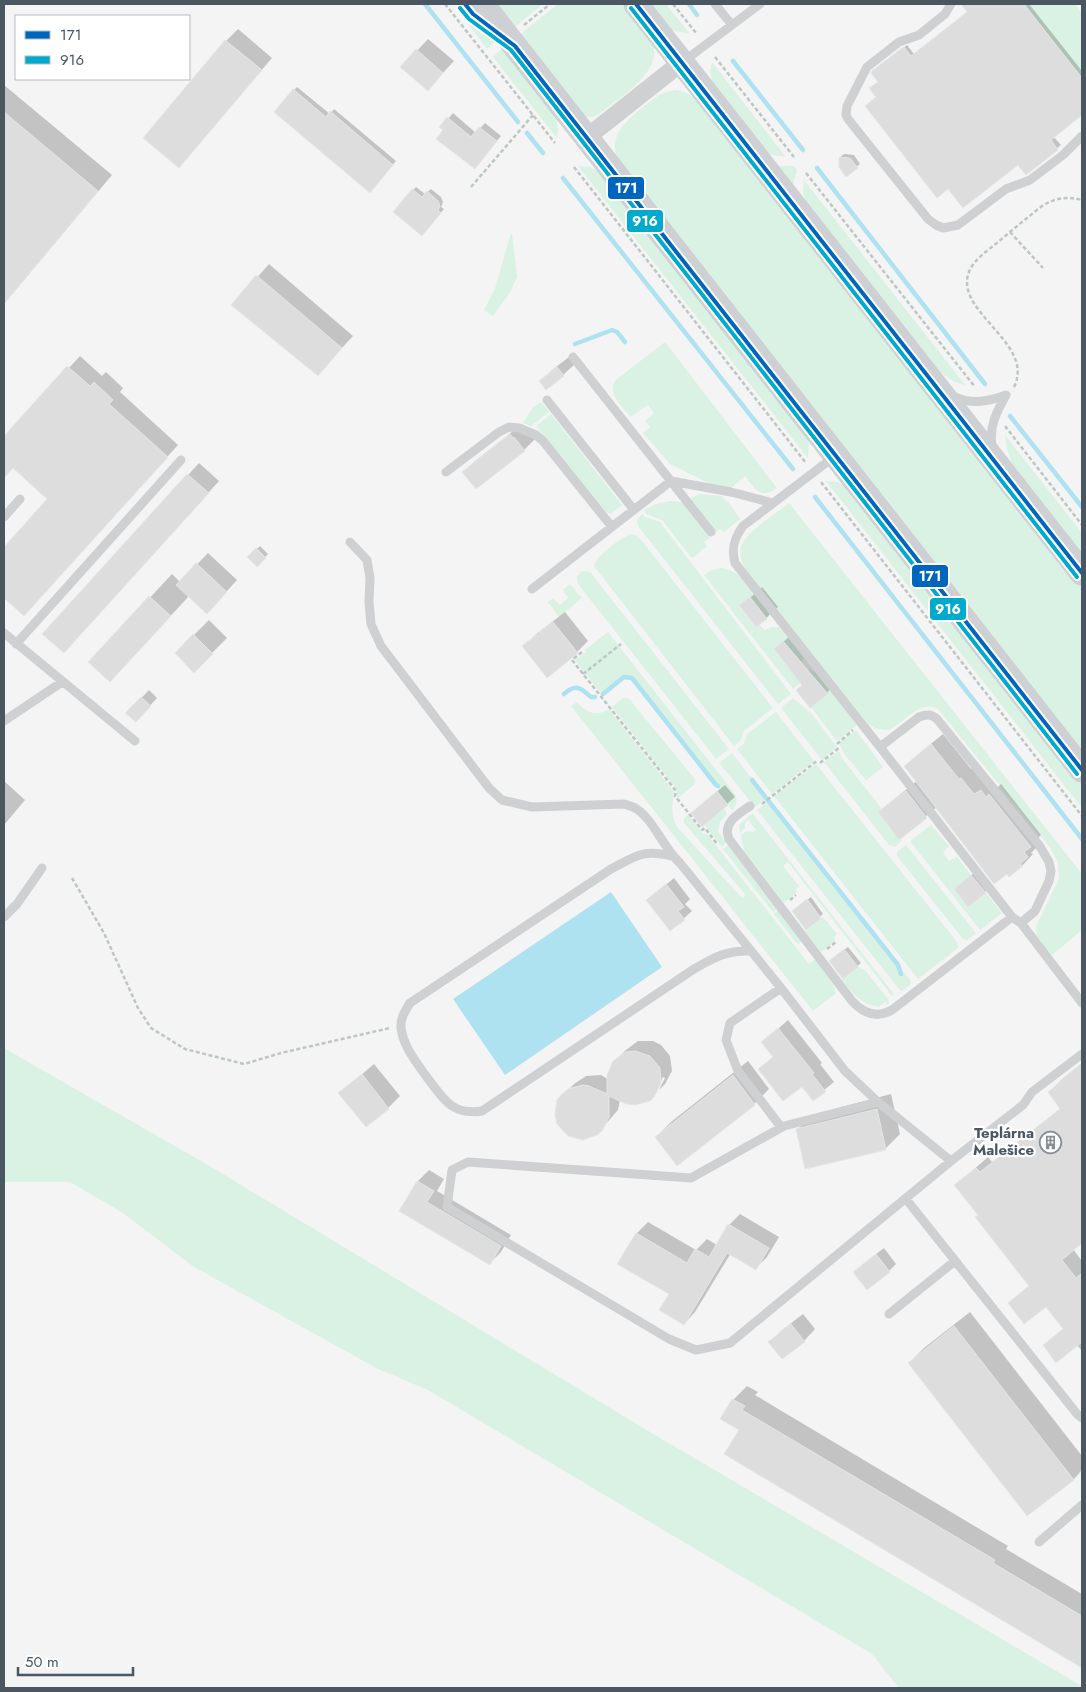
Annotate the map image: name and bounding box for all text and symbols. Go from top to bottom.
legend [15,15,190,80]
text: 171 [60,24,81,46]
text: 916 [60,49,84,71]
line badge: 171 [607,176,645,200]
text: 171 [615,178,637,198]
line badge: 916 [626,209,664,233]
text: 916 [632,211,658,231]
line badge: 171 [911,564,949,588]
text: 171 [919,566,941,586]
line badge: 916 [929,597,967,621]
text: 916 [935,599,961,619]
place label: Teplárna Malešice [973,1122,1034,1161]
building icon: Teplárna Malešice [1038,1130,1062,1154]
scale bar [18,1644,132,1676]
text: 50 m [25,1651,59,1673]

